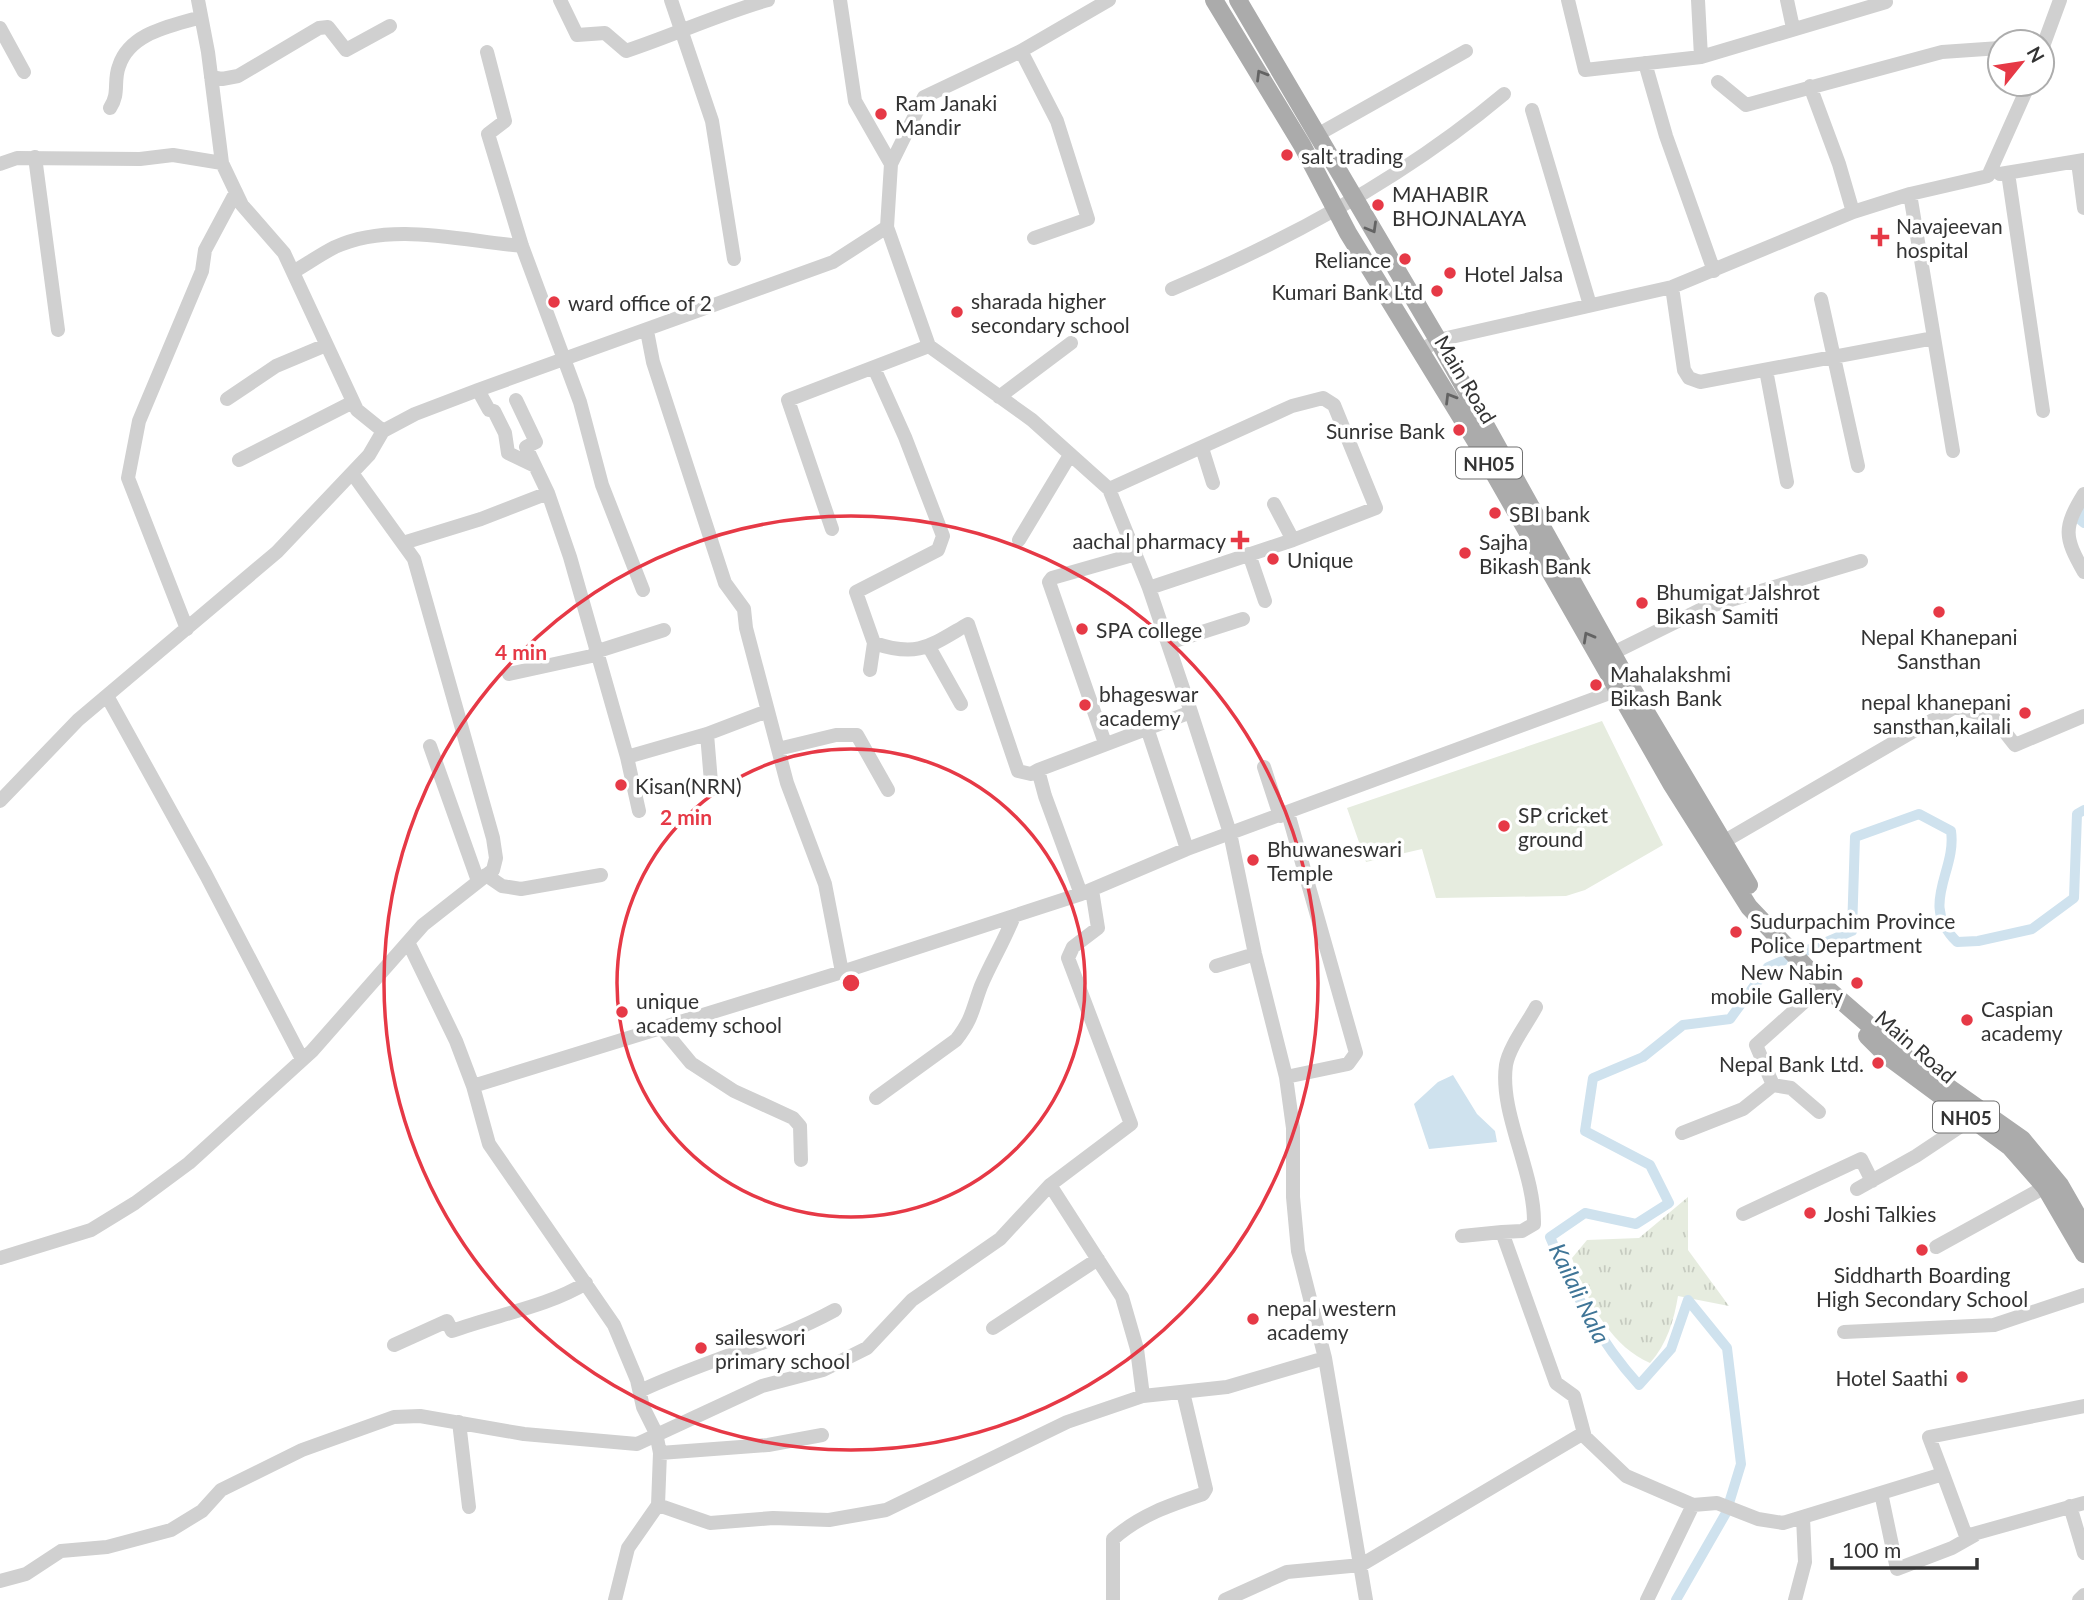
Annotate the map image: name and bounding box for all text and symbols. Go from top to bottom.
north arrow [1986,28,2056,98]
text: N [2023,42,2050,66]
one-way arrow [1256,70,1269,83]
place label: Ram Janaki Mandir [895,90,997,139]
marker: Ram Janaki Mandir [873,106,889,122]
place label: salt trading [1301,143,1403,168]
marker: salt trading [1279,147,1295,163]
place label: MAHABIR BHOJNALAYA [1392,181,1527,230]
marker: MAHABIR BHOJNALAYA [1370,197,1386,213]
place label: Navajeevan hospital [1896,213,2003,262]
one-way arrow [1364,220,1377,233]
marker: Navajeevan hospital [1870,227,1890,247]
place label: Reliance [1314,247,1391,272]
marker: Reliance [1397,251,1413,267]
place label: Hotel Jalsa [1464,261,1563,286]
marker: Hotel Jalsa [1442,265,1458,281]
place label: Kumari Bank Ltd [1271,279,1423,304]
marker: Kumari Bank Ltd [1429,283,1445,299]
place label: sharada higher secondary school [971,288,1130,337]
place label: ward office of 2 [568,290,712,315]
marker: ward office of 2 [546,294,562,310]
marker: sharada higher secondary school [949,304,965,320]
street label: Main Road [1430,330,1502,428]
one-way arrow [1446,392,1459,405]
place label: Sunrise Bank [1326,418,1445,443]
marker: Sunrise Bank [1451,422,1467,438]
road number: NH05 [1456,447,1522,478]
place label: SBI bank [1509,501,1590,526]
marker: SBI bank [1487,505,1503,521]
place label: aachal pharmacy [1072,528,1226,553]
place label: Sajha Bikash Bank [1479,529,1591,578]
marker: aachal pharmacy [1232,532,1248,548]
marker: Sajha Bikash Bank [1457,545,1473,561]
place label: Unique [1287,547,1353,572]
marker: Unique [1265,551,1281,567]
place label: Bhumigat Jalshrot Bikash Samiti [1656,579,1820,628]
marker: Bhumigat Jalshrot Bikash Samiti [1634,595,1650,611]
marker: Nepal Khanepani Sansthan [1931,604,1947,620]
place label: SPA college [1096,617,1202,642]
marker: SPA college [1074,621,1090,637]
place label: Nepal Khanepani Sansthan [1860,624,2018,673]
one-way arrow [1583,632,1596,645]
text: 4 min [495,639,547,664]
place label: Mahalakshmi Bikash Bank [1610,661,1731,710]
marker: Mahalakshmi Bikash Bank [1588,677,1604,693]
place label: bhageswar academy [1099,681,1199,730]
place label: nepal khanepani sansthan,kailali [1861,689,2011,738]
marker: bhageswar academy [1077,697,1093,713]
marker: nepal khanepani sansthan,kailali [2017,705,2033,721]
place label: Kisan(NRN) [635,773,742,798]
marker: Kisan(NRN) [613,777,629,793]
place label: SP cricket ground [1518,802,1609,851]
text: 2 min [660,804,712,829]
marker: SP cricket ground [1496,818,1512,834]
place label: Bhuwaneswari Temple [1267,836,1402,885]
marker: Bhuwaneswari Temple [1245,852,1261,868]
place label: Sudurpachim Province Police Department [1750,908,1955,957]
marker: Sudurpachim Province Police Department [1728,924,1744,940]
place label: New Nabin mobile Gallery [1710,959,1843,1008]
centre of rings [839,971,863,995]
marker: New Nabin mobile Gallery [1849,975,1865,991]
place label: unique academy school [636,988,782,1037]
place label: Caspian academy [1981,996,2063,1045]
marker: unique academy school [614,1004,630,1020]
street label: Main Road [1871,1004,1961,1088]
marker: Caspian academy [1959,1012,1975,1028]
place label: Nepal Bank Ltd. [1719,1051,1864,1076]
marker: Nepal Bank Ltd. [1870,1055,1886,1071]
road number: NH05 [1933,1102,1999,1133]
place label: Joshi Talkies [1824,1201,1936,1226]
marker: Joshi Talkies [1802,1205,1818,1221]
water label: Kailali Nala [1544,1238,1616,1348]
marker: Siddharth Boarding High Secondary School [1914,1242,1930,1258]
place label: Siddharth Boarding High Secondary School [1816,1262,2028,1311]
place label: nepal western academy [1267,1295,1396,1344]
marker: nepal western academy [1245,1311,1261,1327]
place label: saileswori primary school [715,1324,850,1373]
marker: saileswori primary school [693,1340,709,1356]
place label: Hotel Saathi [1835,1365,1948,1390]
marker: Hotel Saathi [1954,1369,1970,1385]
scale bar [1832,1526,1977,1570]
text: 100 m [1842,1537,1901,1562]

